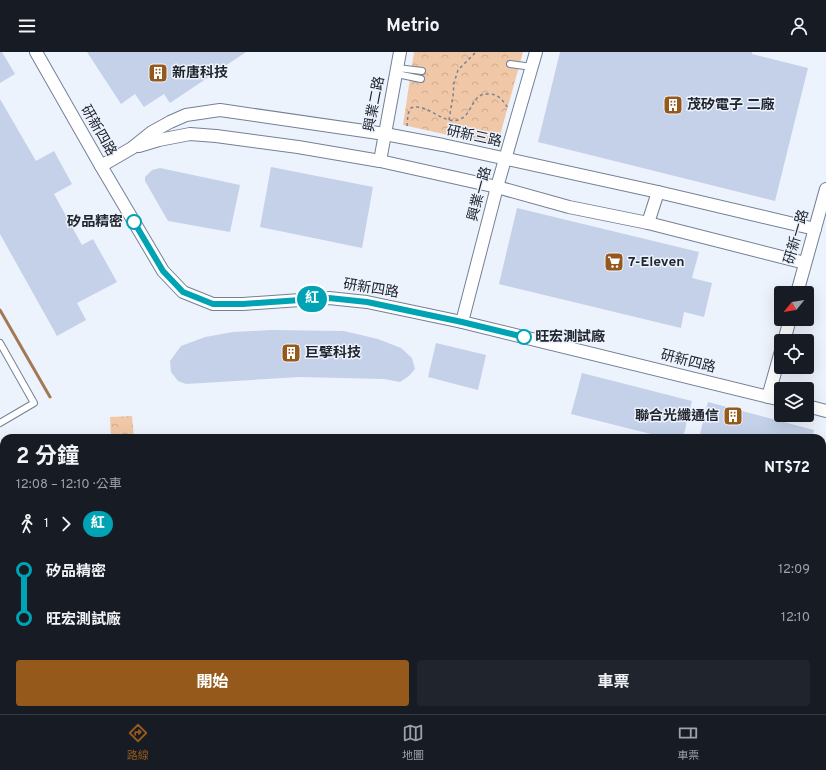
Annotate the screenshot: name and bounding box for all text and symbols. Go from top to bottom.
icon: menu [16,15,38,37]
text: Metrio [386,15,440,38]
icon: person [788,15,810,37]
building icon: 新唐科技 [147,62,169,84]
place label: 新唐科技 [172,64,228,82]
street label: 興業二路 [361,75,389,133]
building icon: 茂矽電子 二廠 [662,94,684,116]
place label: 茂矽電子 二廠 [687,97,775,114]
street label: 研新四路 [77,103,119,159]
street label: 研新三路 [445,123,503,151]
street label: 興業一路 [465,165,495,223]
street label: 研新一路 [781,208,813,266]
place label: 矽品精密 [66,213,123,231]
marker: 矽品精密 [126,214,142,230]
supermarket icon: 7-Eleven [603,251,625,273]
place label: 7-Eleven [628,254,685,271]
street label: 研新四路 [342,276,400,302]
line badge: 紅 [299,286,325,312]
north arrow [774,286,814,326]
map controls [774,286,814,422]
text: 紅 [305,290,319,307]
place label: 旺宏測試廠 [535,328,605,346]
marker: 旺宏測試廠 [516,329,532,345]
button: locate [774,334,814,374]
building icon: 巨擘科技 [280,342,302,364]
place label: 巨擘科技 [305,345,361,362]
street label: 研新四路 [659,347,717,377]
button: layers [774,382,814,422]
building icon: 聯合光纖通信 [722,405,744,427]
place label: 聯合光纖通信 [635,407,719,425]
text: 2 分鐘 [16,444,79,471]
text: NT$72 [764,459,810,478]
text: 12:08 – 12:10 · 公車 [16,477,122,493]
icon: walk [16,513,38,535]
icon: forward [55,513,77,535]
text: 紅 [91,515,105,532]
text: 1 [44,516,49,532]
text: 12:09 [778,562,810,578]
text: 矽品精密 [46,563,106,582]
text: 12:10 [781,610,810,626]
text: 旺宏測試廠 [46,611,121,630]
button: 開始 [16,660,409,706]
button: 車票 [417,660,810,706]
tab: 路線 [127,722,149,763]
tab: 地圖 [402,722,424,763]
tab: 車票 [677,722,699,763]

